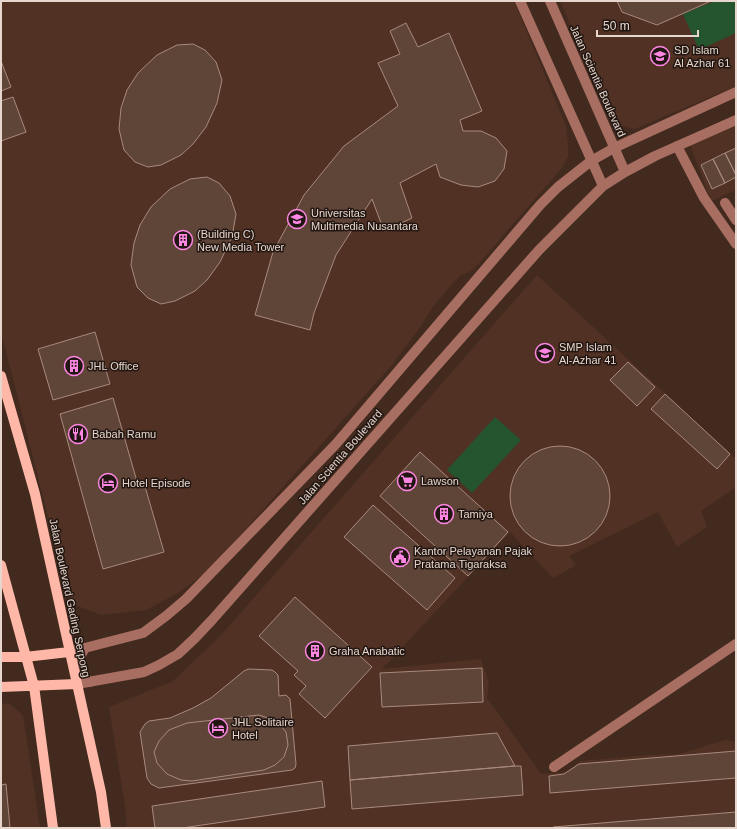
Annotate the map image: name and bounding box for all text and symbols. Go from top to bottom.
scale bar [597,12,698,38]
text: 50 m [603,19,630,33]
street label: Jalan Scientia Boulevard [568,23,628,139]
place label: SD Islam Al Azhar 61 [674,44,730,69]
school or university icon: SD Islam Al Azhar 61 [649,45,671,67]
place label: Universitas Multimedia Nusantara [311,207,419,232]
school or university icon: Universitas Multimedia Nusantara [286,208,308,230]
place label: (Building C) New Media Tower [197,228,285,253]
building icon: (Building C) New Media Tower [172,229,194,251]
place label: SMP Islam Al-Azhar 41 [559,341,616,366]
school or university icon: SMP Islam Al-Azhar 41 [534,342,556,364]
building icon: JHL Office [63,355,85,377]
place label: JHL Office [88,360,139,372]
street label: Jalan Scientia Boulevard [296,407,384,507]
restaurant icon: Babah Ramu [67,423,89,445]
place label: Babah Ramu [92,428,156,440]
supermarket icon: Lawson [396,470,418,492]
hotel icon: Hotel Episode [97,472,119,494]
place label: Lawson [421,475,459,487]
place label: Hotel Episode [122,477,191,489]
building icon: Tamiya [433,503,455,525]
place label: Tamiya [458,508,494,520]
street label: Jalan Boulevard Gading Serpong [47,517,93,679]
place label: Kantor Pelayanan Pajak Pratama Tigaraksa [414,545,533,570]
public building icon: Kantor Pelayanan Pajak Pratama Tigaraksa [389,546,411,568]
building icon: Graha Anabatic [304,640,326,662]
place label: Graha Anabatic [329,645,405,657]
place label: JHL Solitaire Hotel [232,716,294,741]
hotel icon: JHL Solitaire Hotel [207,717,229,739]

